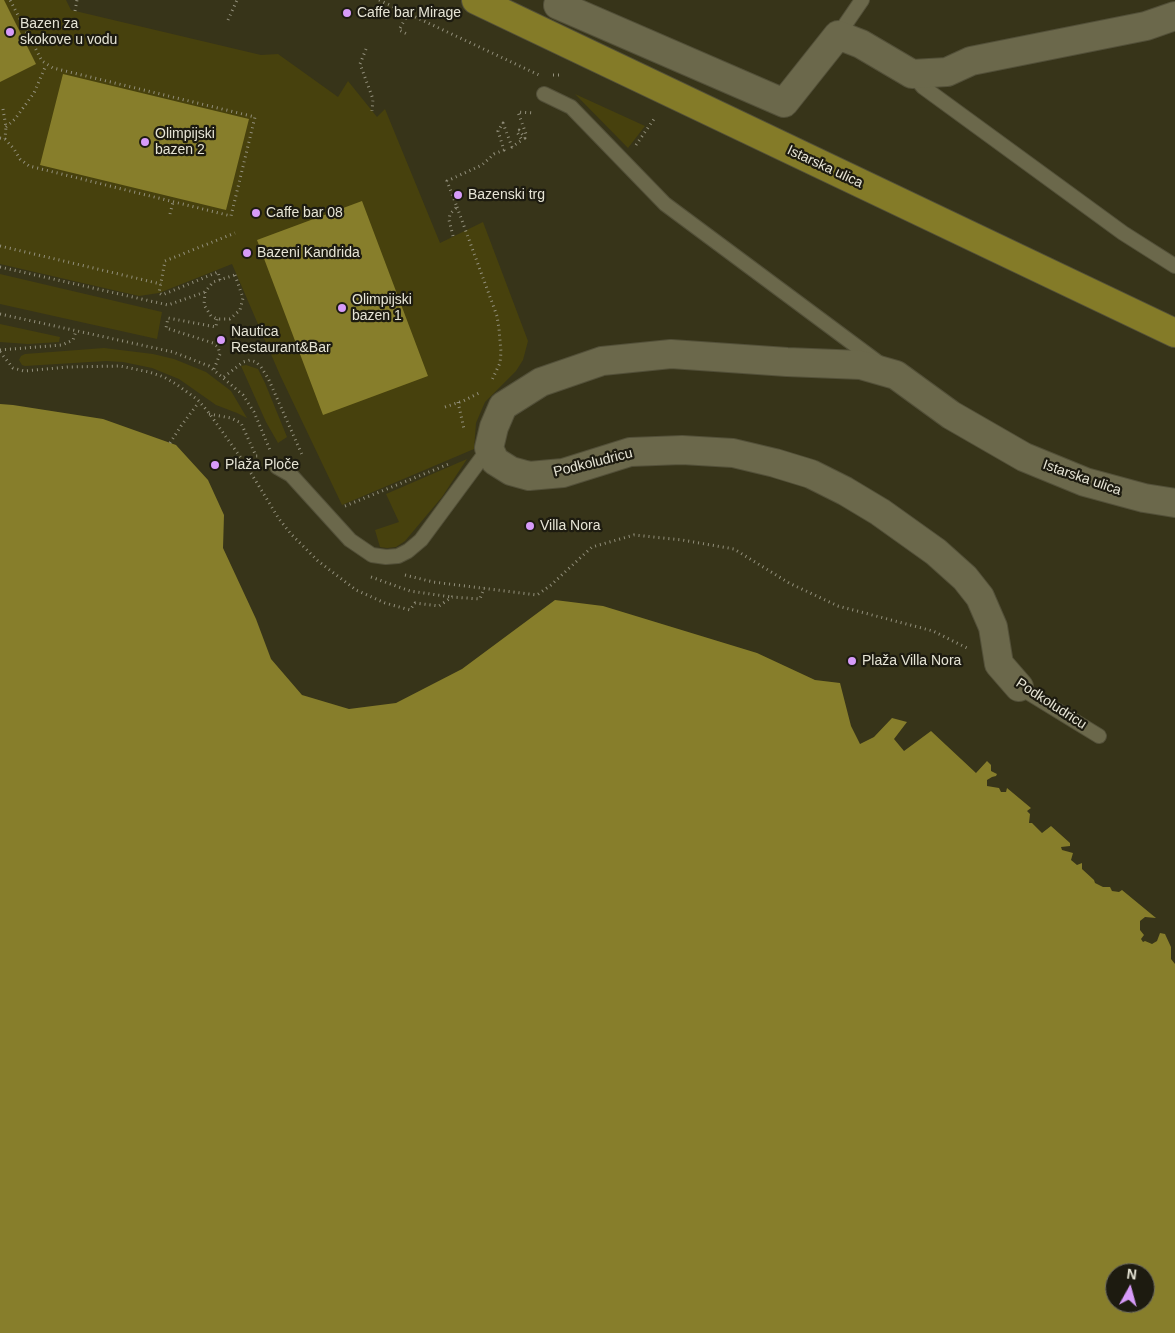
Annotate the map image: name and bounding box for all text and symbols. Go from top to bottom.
place label: Caffe bar Mirage [357,5,461,21]
marker: Caffe bar Mirage [341,7,353,19]
place label: Bazen za skokove u vodu [20,16,117,48]
marker: Bazen za skokove u vodu [4,26,16,38]
place label: Olimpijski bazen 2 [155,126,215,158]
marker: Olimpijski bazen 2 [139,136,151,148]
street label: Istarska ulica [784,142,866,192]
place label: Bazenski trg [468,187,545,203]
marker: Bazenski trg [452,189,464,201]
place label: Caffe bar 08 [266,205,343,221]
marker: Caffe bar 08 [250,207,262,219]
place label: Bazeni Kandrida [257,245,360,261]
marker: Bazeni Kandrida [241,247,253,259]
place label: Olimpijski bazen 1 [352,292,412,324]
marker: Olimpijski bazen 1 [336,302,348,314]
place label: Nautica Restaurant&Bar [231,324,331,357]
marker: Nautica Restaurant&Bar [215,334,227,346]
street label: Podkoludricu [552,445,634,481]
place label: Plaža Ploče [225,457,299,473]
street label: Istarska ulica [1041,457,1123,499]
marker: Plaža Ploče [209,459,221,471]
place label: Villa Nora [540,518,600,534]
marker: Villa Nora [524,520,536,532]
place label: Plaža Villa Nora [862,653,961,669]
marker: Plaža Villa Nora [846,655,858,667]
street label: Podkoludricu [1012,675,1090,733]
north arrow [1105,1263,1155,1313]
text: N [1126,1266,1138,1283]

